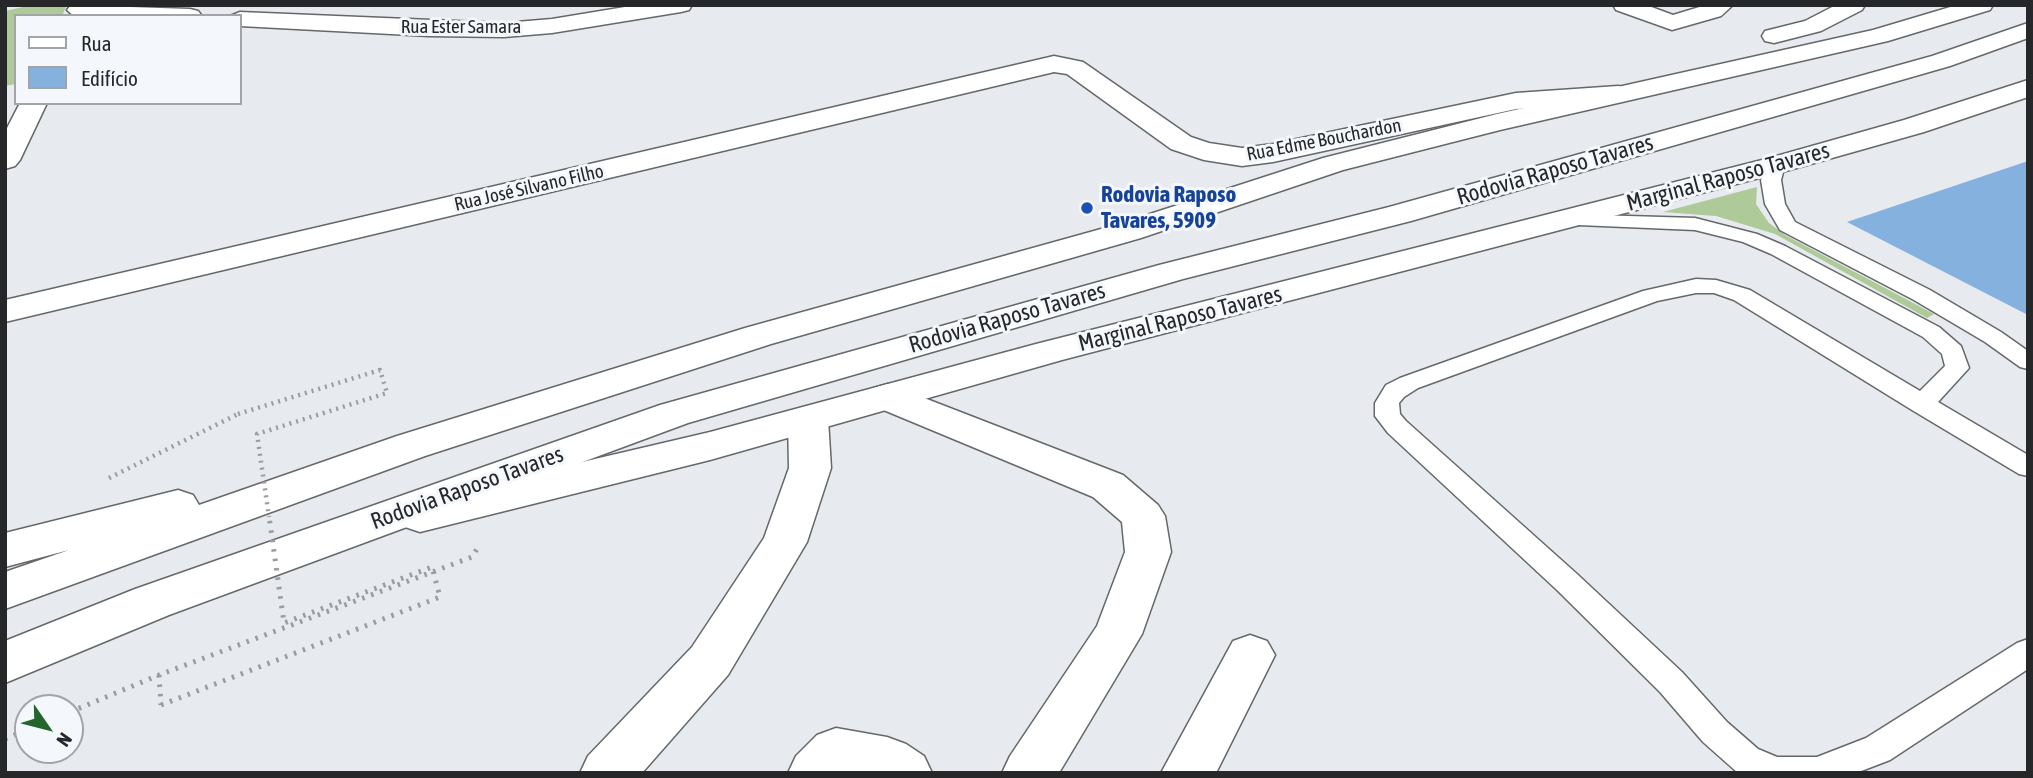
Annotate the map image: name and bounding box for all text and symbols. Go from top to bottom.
legend [14,14,242,105]
street label: Rua Ester Samara [401,16,521,38]
text: Rua [81,31,111,55]
text: Edifício [81,66,138,90]
street label: Rua Edme Bouchardon [1245,114,1403,166]
street label: Rodovia Raposo Tavares [1454,129,1656,211]
street label: Marginal Raposo Tavares [1624,137,1832,217]
street label: Rua José Silvano Filho [452,160,606,216]
place label: Rodovia Raposo Tavares, 5909 [1101,181,1236,235]
marker: Rodovia Raposo Tavares, 5909 [1079,200,1095,216]
street label: Rodovia Raposo Tavares [906,277,1108,359]
street label: Marginal Raposo Tavares [1075,280,1285,358]
street label: Rodovia Raposo Tavares [367,440,567,536]
north arrow [14,694,84,764]
text: N [52,729,77,751]

